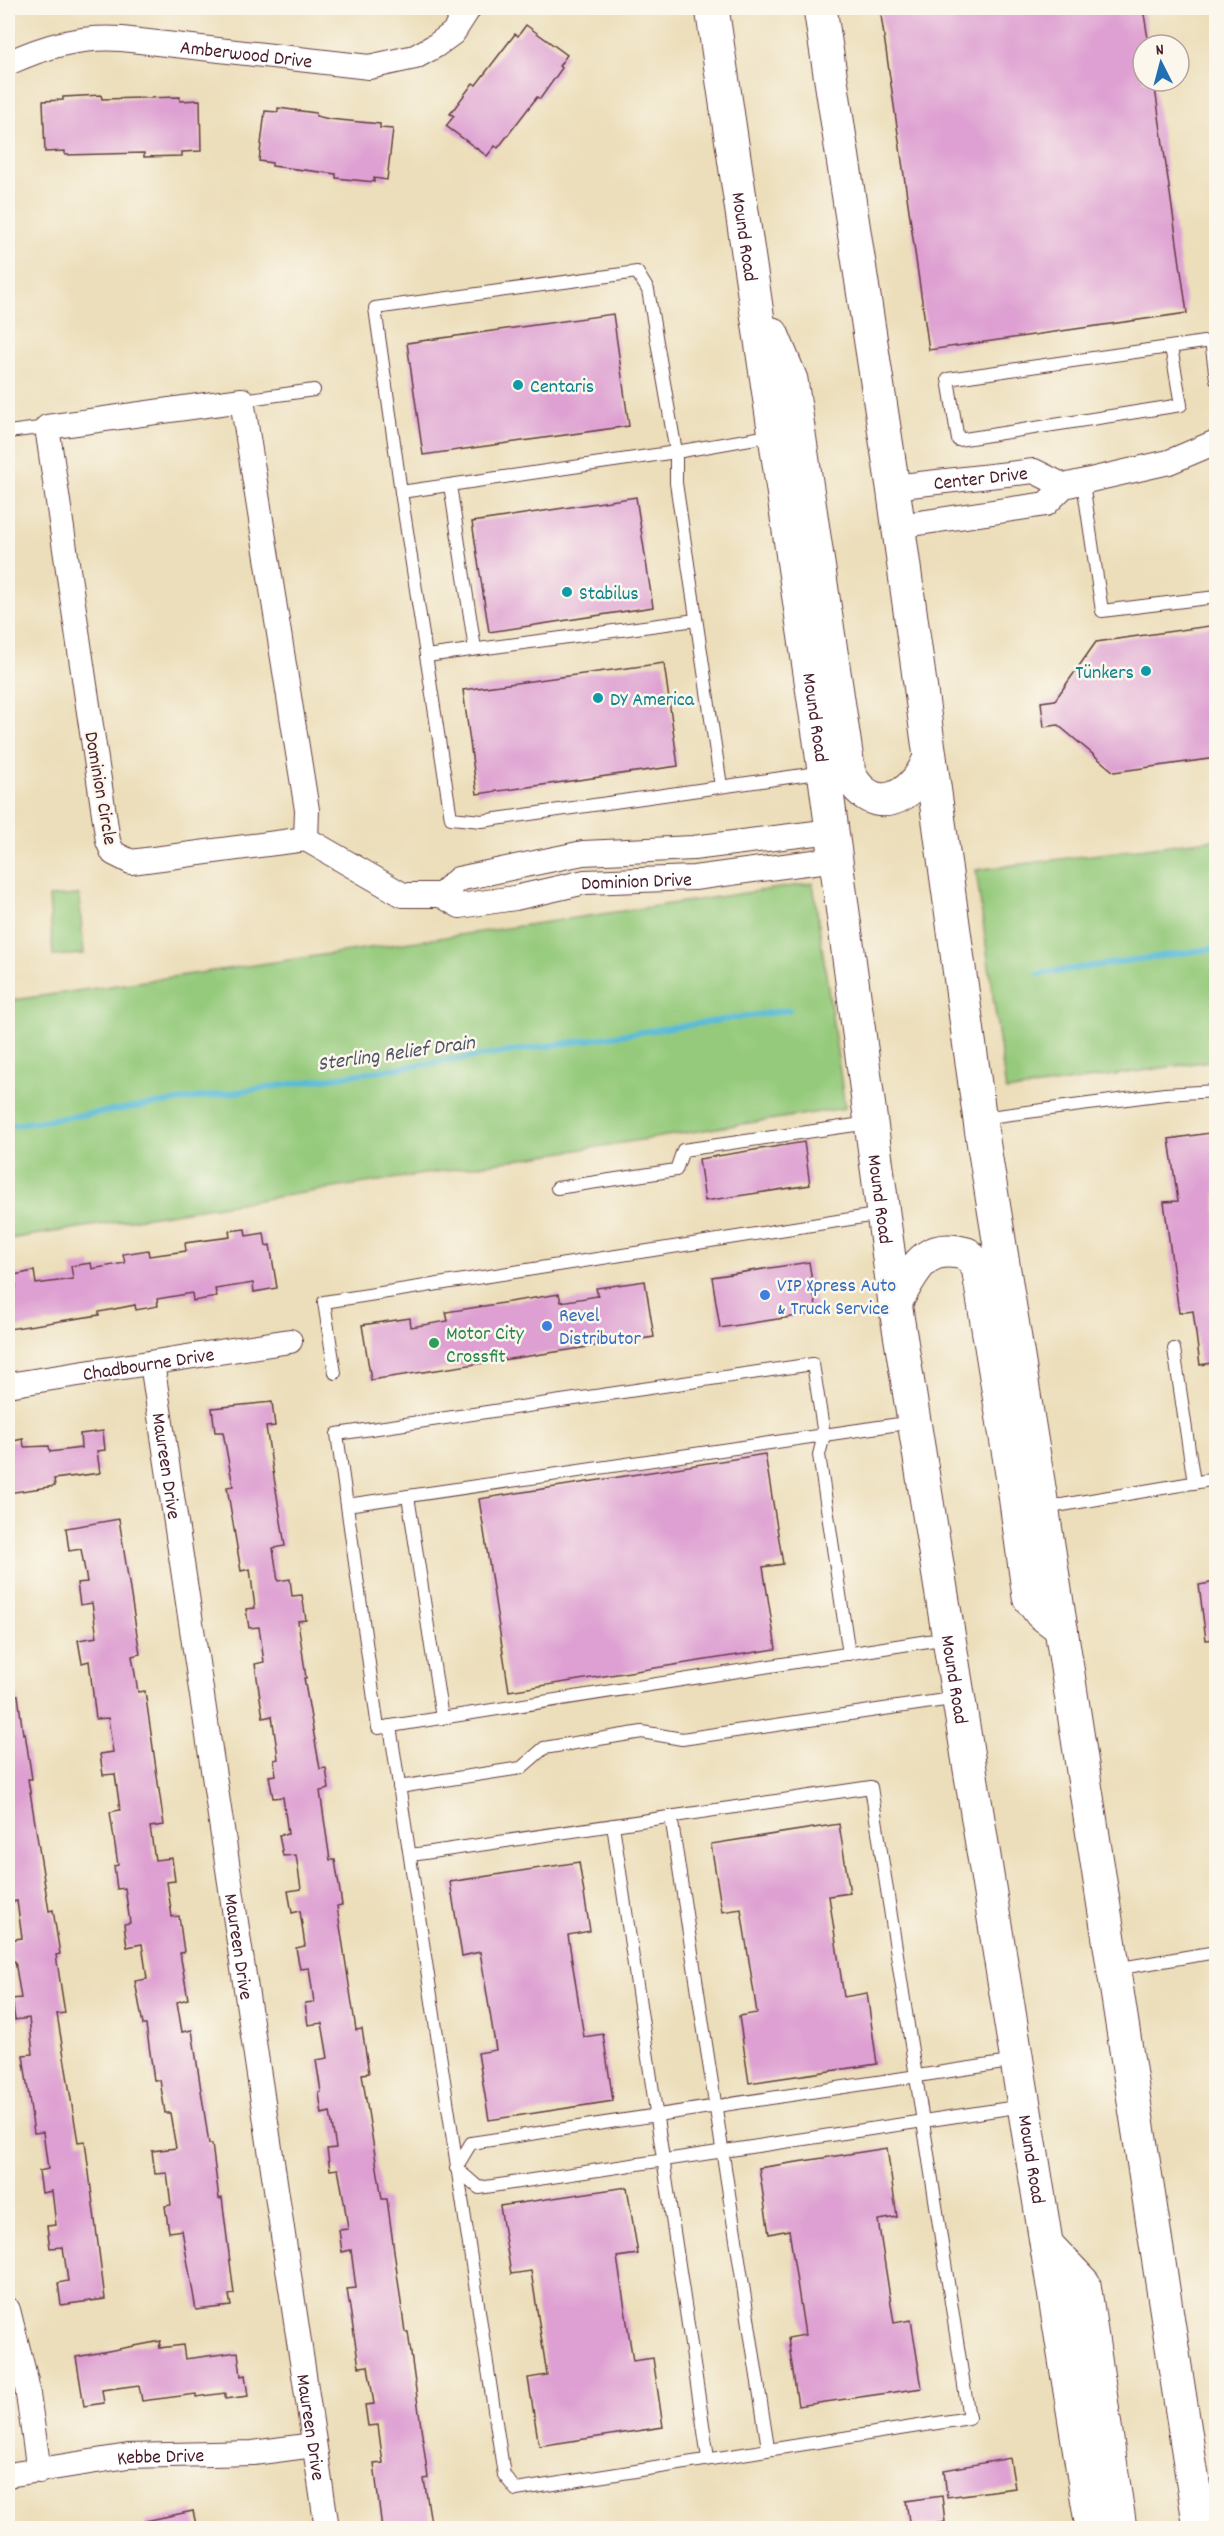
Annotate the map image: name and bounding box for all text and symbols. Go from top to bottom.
north arrow [1131,33,1191,93]
street label: Amberwood Drive [178,35,314,77]
text: N [1155,39,1165,62]
street label: Mound Road [722,190,763,284]
place label: Centaris [530,374,594,402]
marker: Centaris [511,378,525,392]
street label: Center Drive [932,461,1030,499]
place label: Stabilus [579,581,639,609]
marker: Stabilus [560,585,574,599]
place label: Tünkers [1075,660,1134,688]
marker: Tünkers [1139,664,1153,678]
street label: Mound Road [793,671,834,764]
place label: DY America [610,687,695,715]
marker: DY America [591,691,605,705]
street label: Dominion Circle [75,730,123,848]
street label: Dominion Drive [581,867,693,899]
water label: Sterling Relief Drain [316,1029,478,1081]
street label: Mound Road [858,1153,898,1246]
place label: VIP Xpress Auto & Truck Service [777,1273,896,1324]
marker: VIP Xpress Auto & Truck Service [758,1288,772,1302]
place label: Revel Distributor [559,1303,641,1354]
marker: Revel Distributor [540,1319,554,1333]
place label: Motor City Crossfit [446,1321,525,1372]
marker: Motor City Crossfit [427,1336,441,1350]
street label: Chadbourne Drive [81,1342,217,1390]
street label: Maureen Drive [143,1411,186,1522]
street label: Mound Road [932,1633,974,1726]
street label: Maureen Drive [215,1892,259,2002]
street label: Mound Road [1009,2113,1051,2206]
street label: Maureen Drive [287,2372,331,2483]
street label: Kebbe Drive [115,2443,205,2475]

